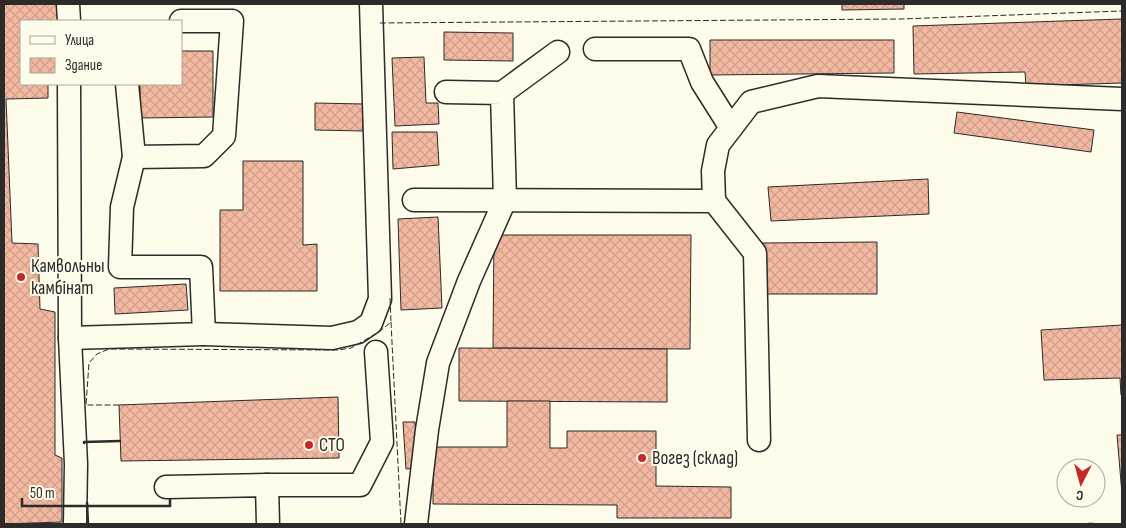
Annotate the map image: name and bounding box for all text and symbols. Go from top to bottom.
legend [20,20,182,85]
text: Улица [65,31,94,50]
text: Здание [65,56,102,75]
place label: Камвольны камбінат [31,255,105,300]
marker: Камвольны камбінат [15,271,27,283]
place label: СТО [319,434,345,457]
marker: СТО [303,439,315,451]
place label: Вогез (склад) [652,447,738,470]
marker: Вогез (склад) [636,452,648,464]
north arrow [1056,458,1106,508]
scale bar [22,476,170,508]
text: 50 m [30,484,55,503]
text: С [1075,487,1084,504]

